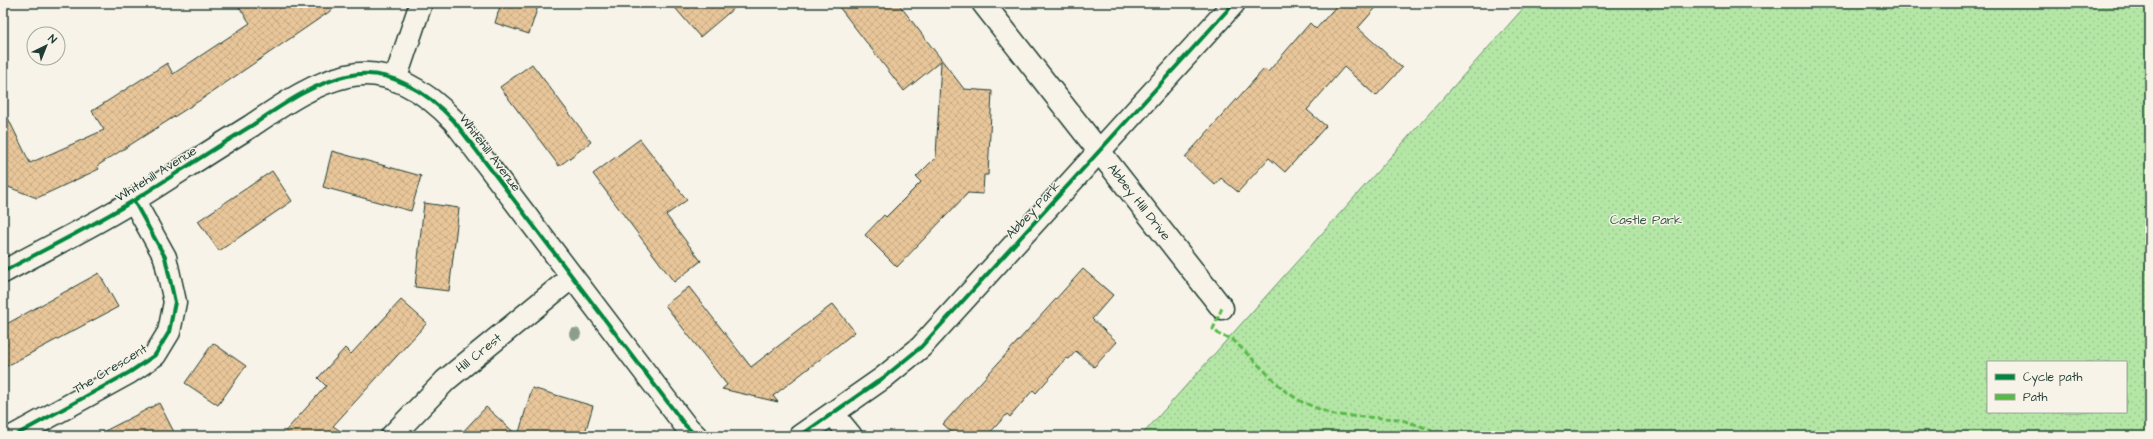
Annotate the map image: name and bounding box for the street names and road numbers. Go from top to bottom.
street label: Whitehill Avenue [455,111,525,195]
street label: Whitehill Avenue [112,142,200,206]
street label: Abbey Hill Drive [1103,160,1175,244]
street label: Abbey Park [1002,177,1065,243]
street label: Hill Crest [452,329,506,377]
street label: The Crescent [69,339,151,398]

